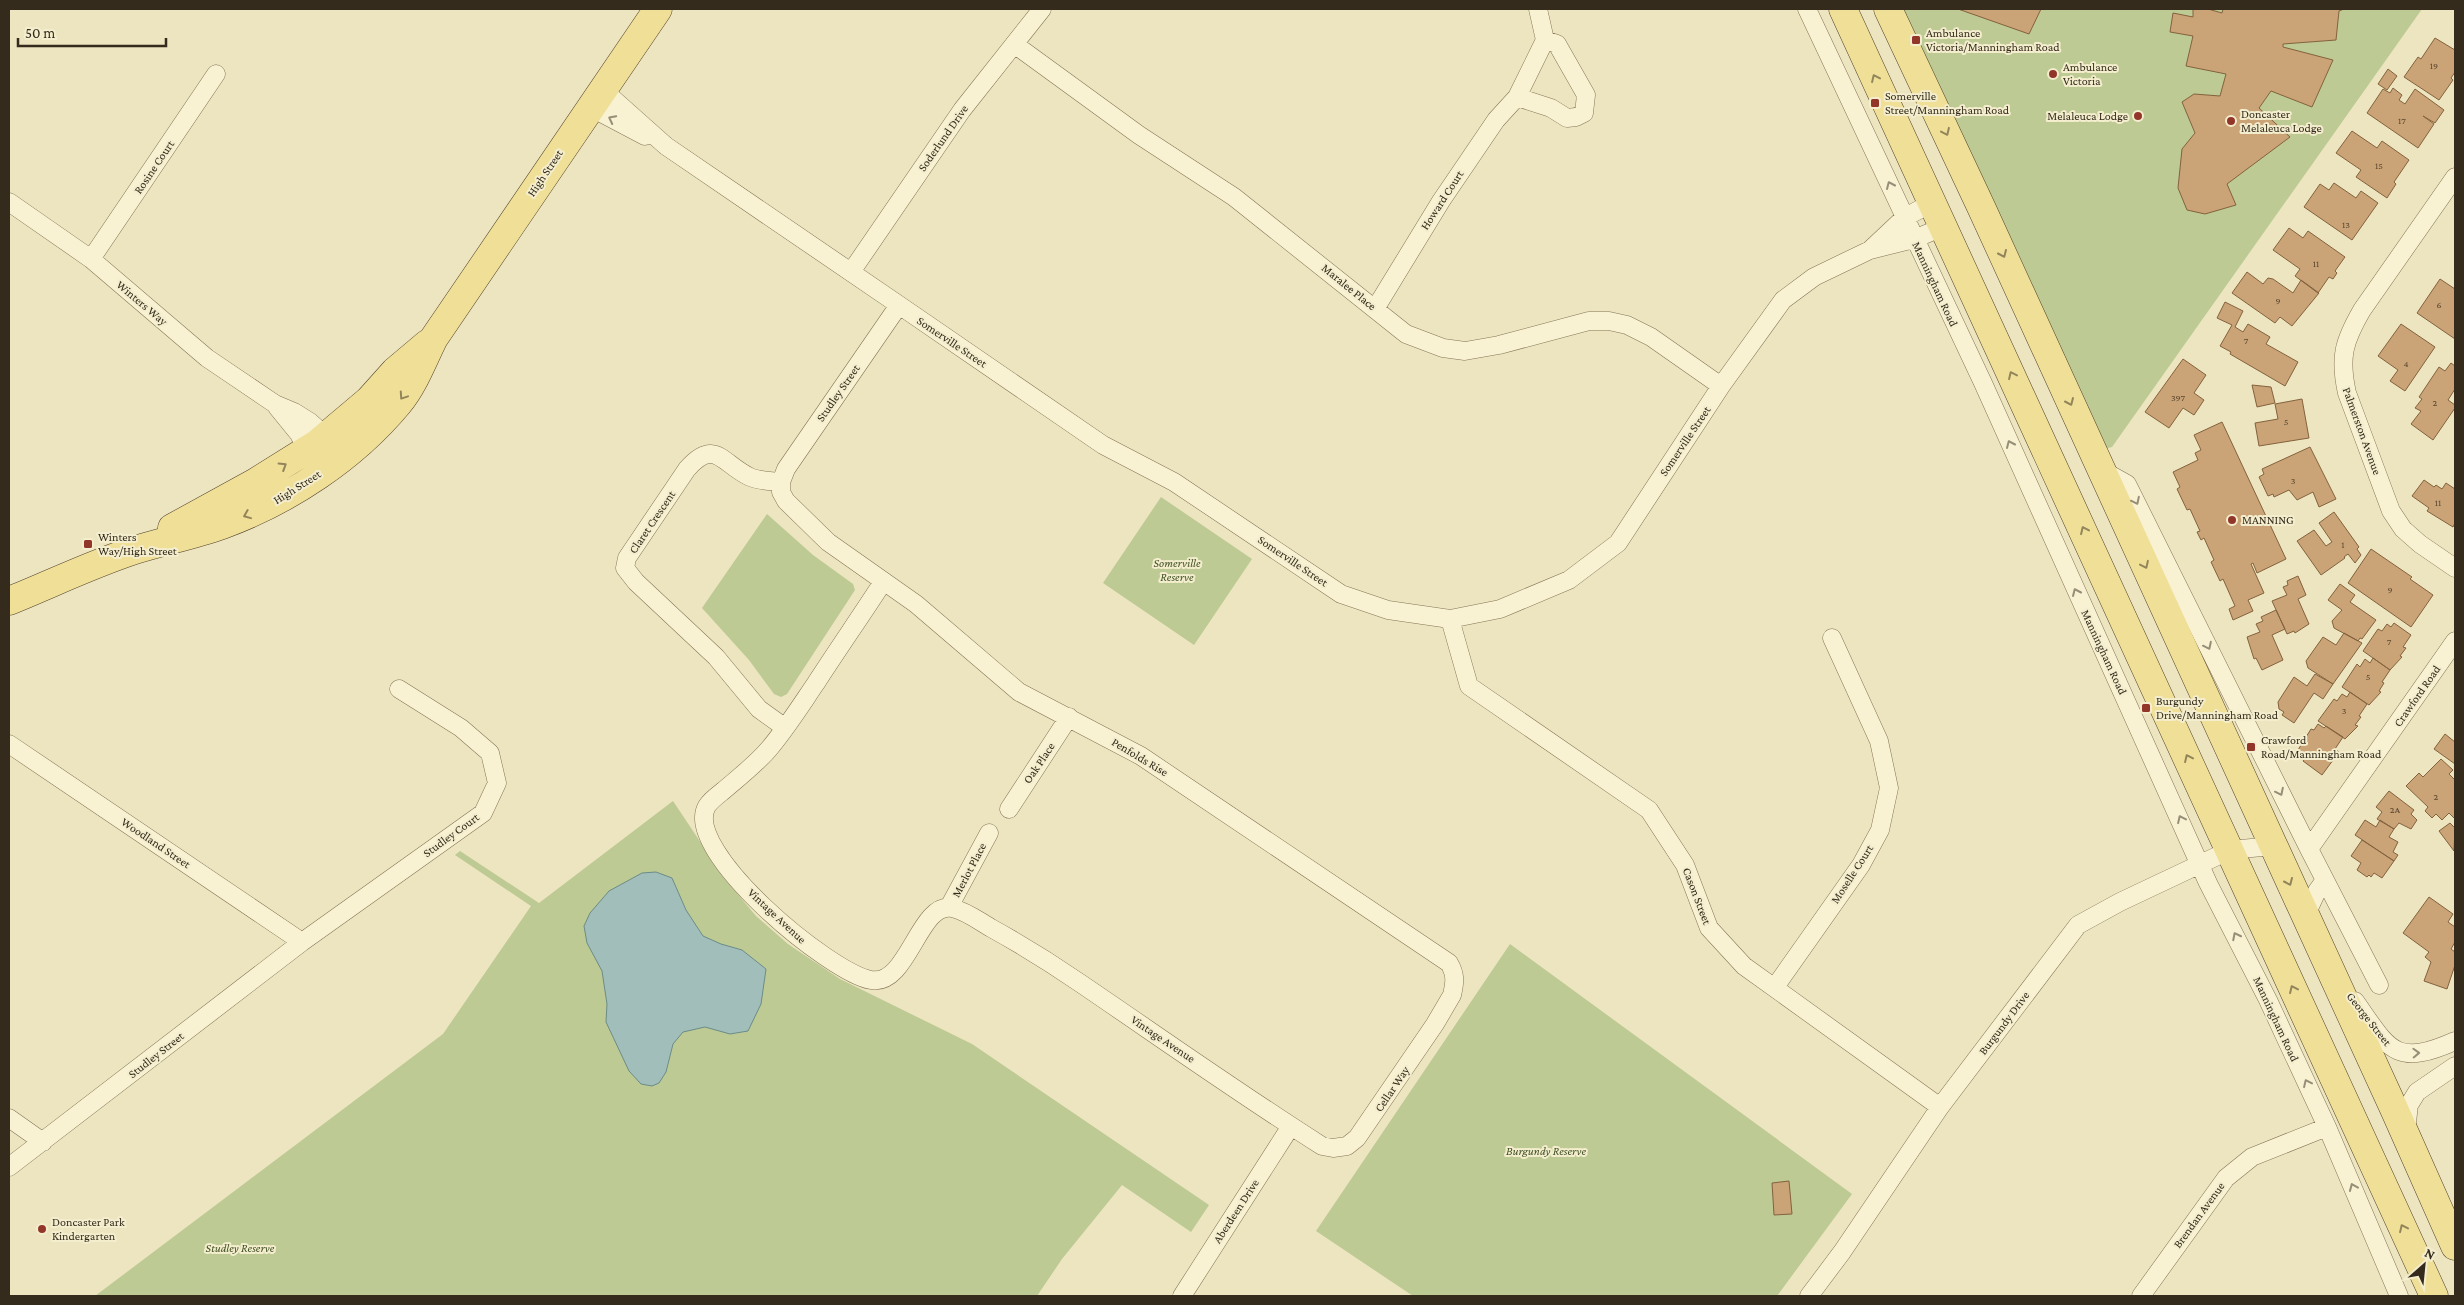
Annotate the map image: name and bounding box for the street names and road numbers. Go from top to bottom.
street label: Soderlund Drive [915,102,971,174]
street label: Rosine Court [131,137,178,197]
street label: High Street [524,146,566,199]
street label: Howard Court [1418,167,1467,232]
street label: Manningham Road [1909,239,1961,329]
street label: Maralee Place [1319,261,1379,313]
street label: Winters Way [114,278,171,329]
street label: Somerville Street [914,313,991,371]
street label: Studley Street [813,361,863,424]
street label: Palmerston Avenue [2340,385,2384,477]
street label: Somerville Street [1656,402,1714,479]
street label: High Street [271,466,324,507]
street label: Claret Crescent [626,487,679,556]
street label: Somerville Street [1255,532,1332,590]
street label: Manningham Road [2078,607,2130,697]
street label: Crawford Road [2391,662,2444,729]
street label: Penfolds Rise [1109,735,1171,779]
street label: Oak Place [1020,740,1058,786]
street label: Studley Court [420,809,483,860]
street label: Woodland Street [119,815,194,872]
street label: Merlot Place [949,840,989,900]
street label: Moselle Court [1828,841,1877,906]
street label: Cason Street [1680,865,1715,927]
street label: Vintage Avenue [745,886,809,946]
street label: Manningham Road [2250,974,2302,1064]
street label: Burgundy Drive [1976,989,2032,1057]
street label: George Street [2344,989,2395,1049]
street label: Vintage Avenue [1128,1012,1198,1066]
street label: Studley Street [125,1028,187,1081]
street label: Cellar Way [1372,1063,1413,1115]
street label: Aberdeen Drive [1210,1176,1262,1246]
street label: Brendan Avenue [2170,1179,2228,1251]

